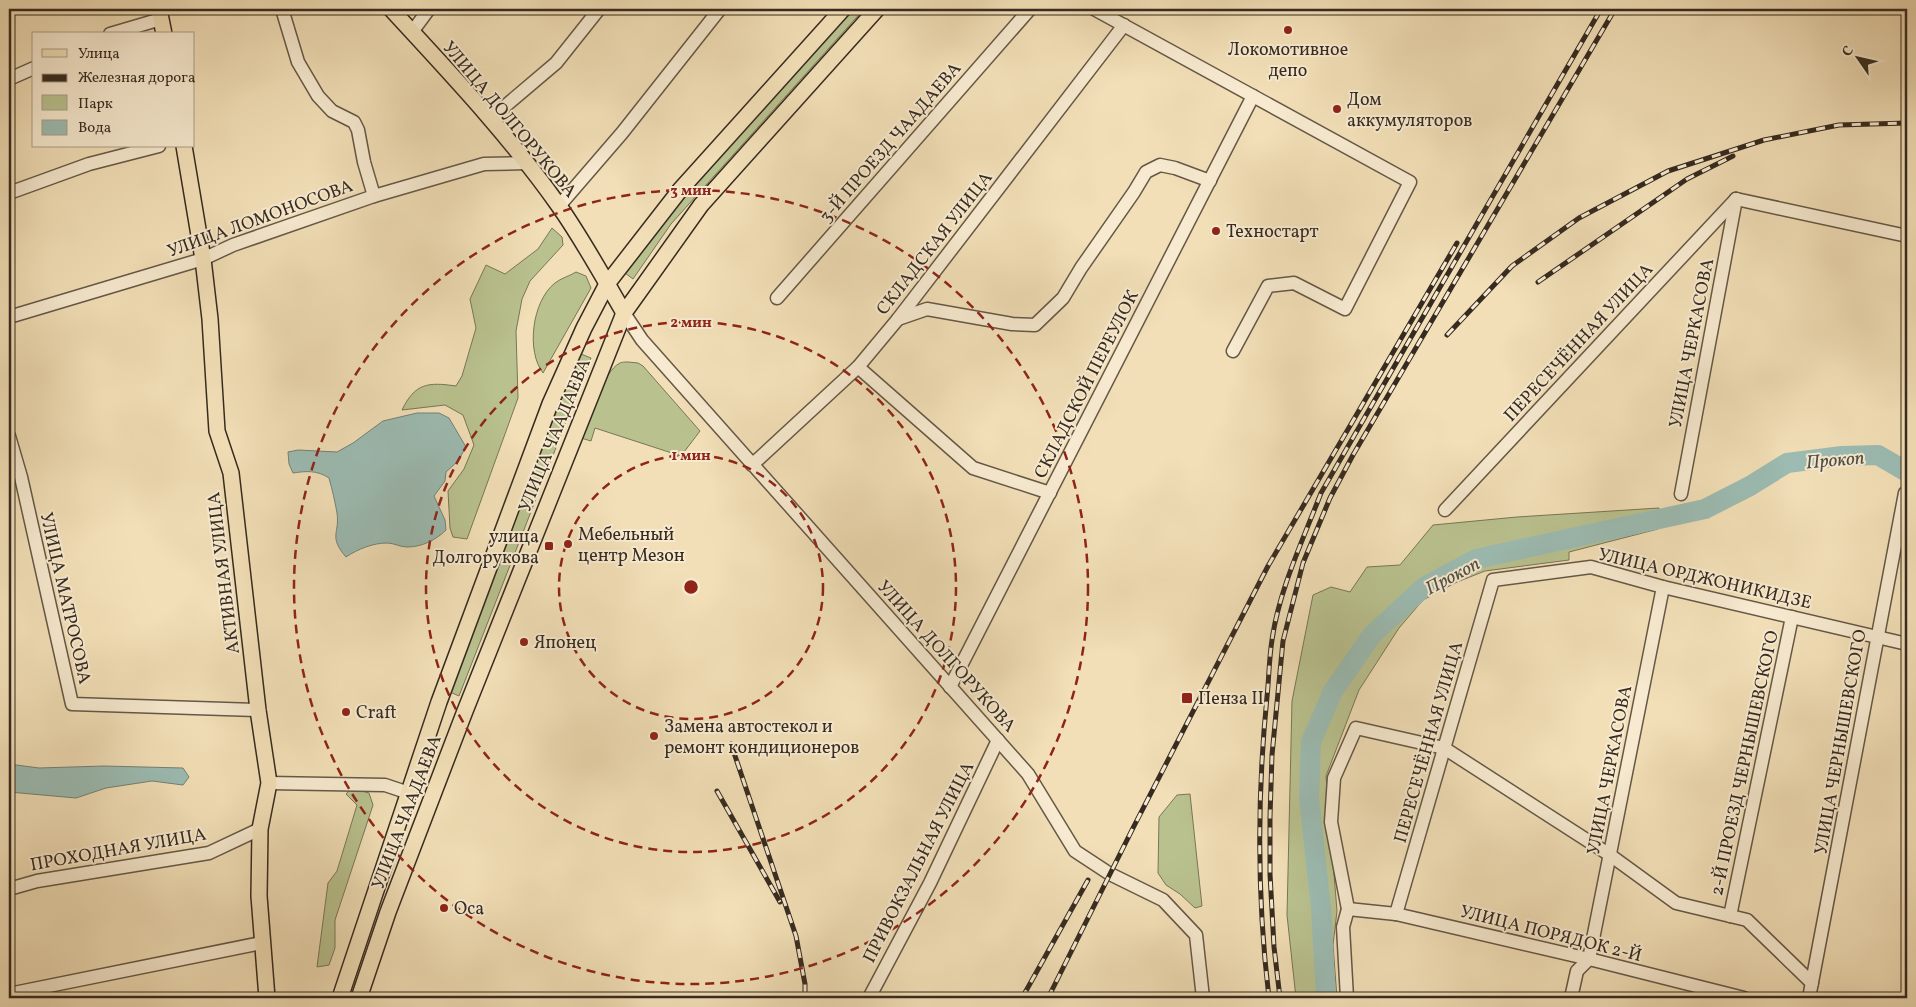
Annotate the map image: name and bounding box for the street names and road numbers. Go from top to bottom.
street label: УЛИЦА ДОЛГОРУКОВА [436,36,582,204]
street label: 3-Й ПРОЕЗД ЧААДАЕВА [814,57,968,229]
street label: СКЛАДСКАЯ УЛИЦА [871,167,999,321]
street label: УЛИЦА ЛОМОНОСОВА [164,174,357,265]
street label: УЛИЦА ЧЕРКАСОВА [1664,256,1721,430]
street label: ПЕРЕСЕЧЁННАЯ УЛИЦА [1499,258,1660,428]
street label: СКЛАДСКОЙ ПЕРЕУЛОК [1029,286,1146,483]
street label: УЛИЦА ЧААДАЕВА [513,355,598,516]
street label: АКТИВНАЯ УЛИЦА [202,490,247,655]
street label: УЛИЦА МАТРОСОВА [33,510,97,687]
street label: УЛИЦА ОРДЖОНИКИДЗЕ [1595,543,1814,616]
street label: УЛИЦА ДОЛГОРУКОВА [871,575,1021,739]
street label: 2-Й ПРОЕЗД ЧЕРНЫШЕВСКОГО [1705,628,1786,898]
street label: УЛИЦА ЧЕРНЫШЕВСКОГО [1809,628,1874,857]
street label: ПЕРЕСЕЧЁННАЯ УЛИЦА [1389,638,1470,846]
street label: УЛИЦА ЧЕРКАСОВА [1582,683,1639,857]
street label: УЛИЦА ЧААДАЕВА [366,731,449,893]
street label: ПРИВОКЗАЛЬНАЯ УЛИЦА [858,757,981,968]
street label: ПРОХОДНАЯ УЛИЦА [28,823,209,878]
street label: УЛИЦА ПОРЯДОК 2-Й [1457,900,1644,969]

